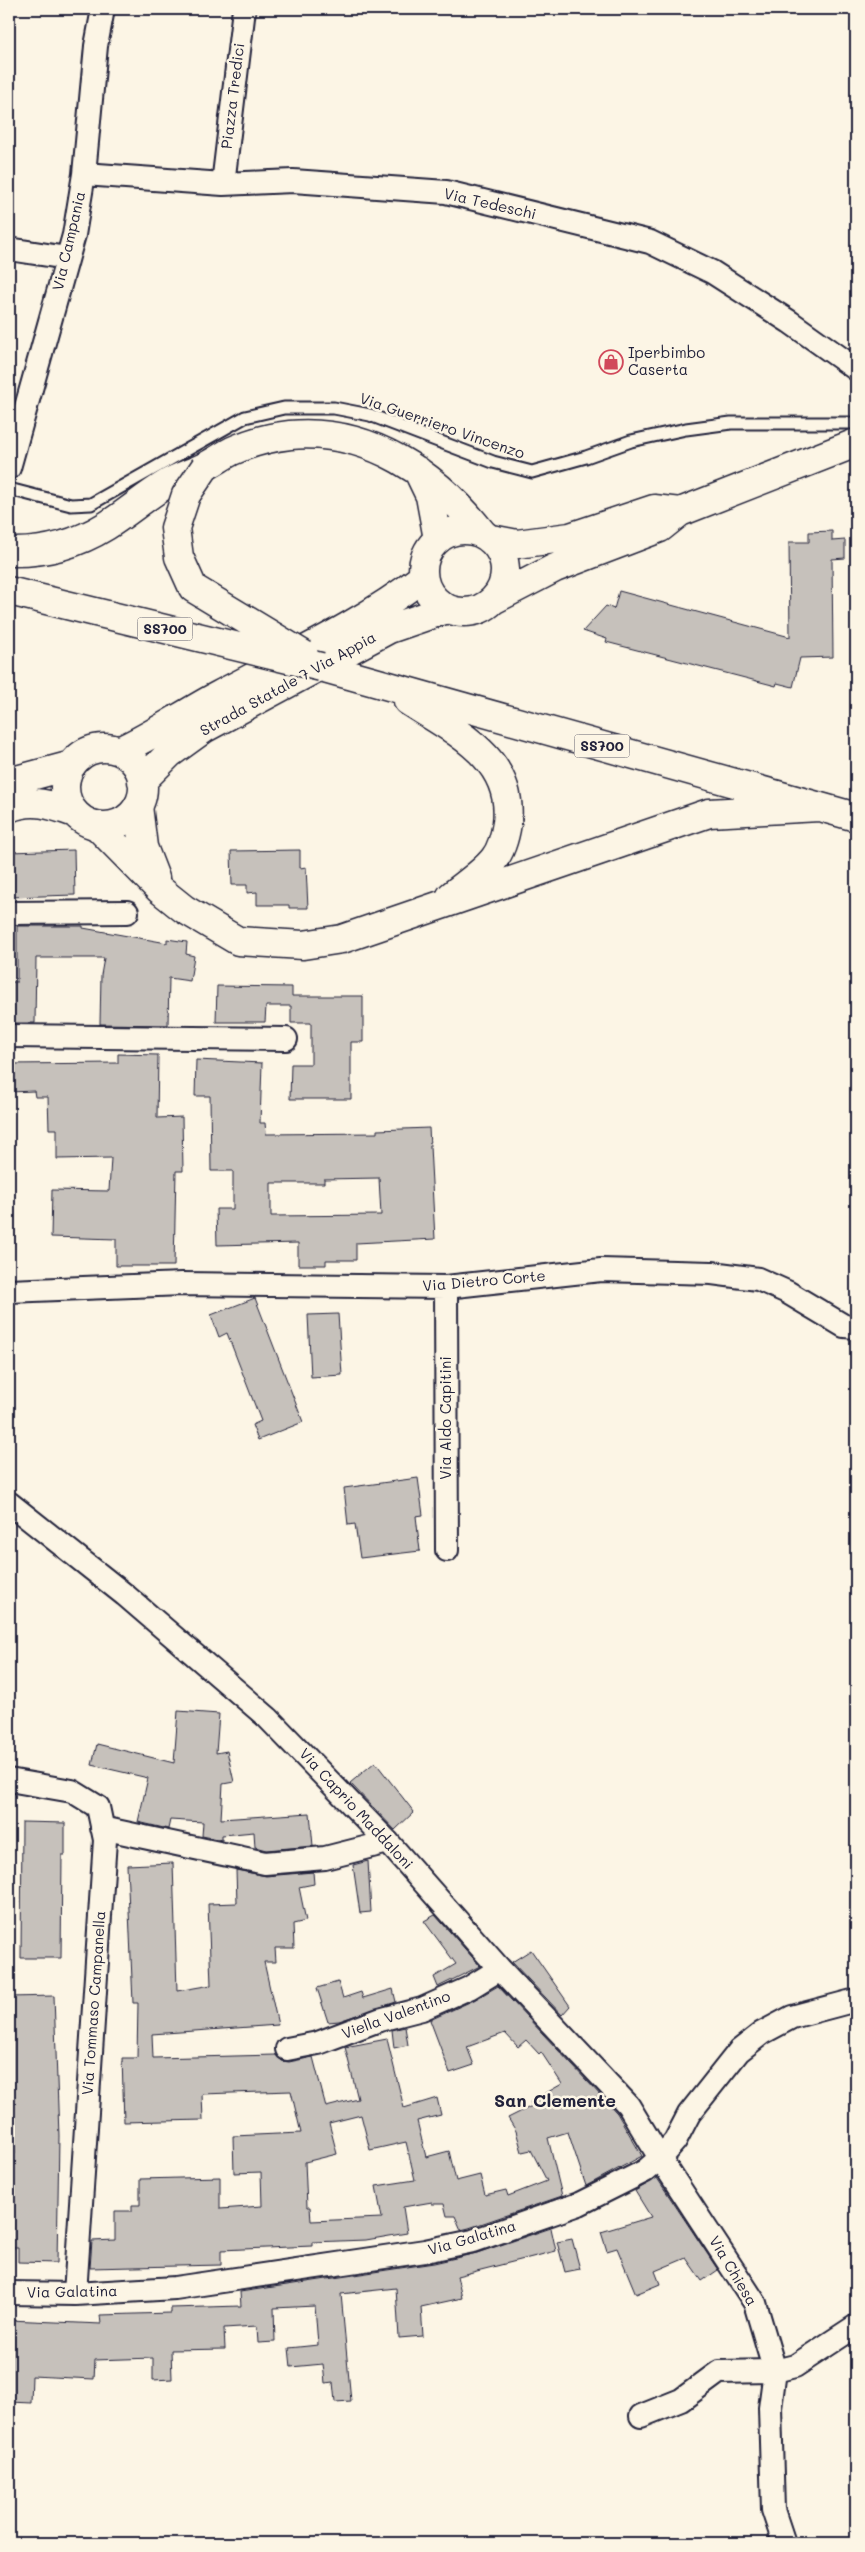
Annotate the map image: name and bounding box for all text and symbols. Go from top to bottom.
street label: Piazza Tredici [216,42,248,150]
street label: Via Tedeschi [442,183,538,223]
street label: Via Campania [47,189,89,292]
place label: Iperbimbo Caserta [628,342,705,379]
shop icon: Iperbimbo Caserta [598,349,624,375]
street label: Via Guerriero Vincenzo [357,387,528,463]
road number: SS700 [138,618,192,640]
street label: Strada Statale 7 Via Appia [196,626,379,740]
road number: SS700 [574,734,630,758]
street label: Via Dietro Corte [422,1265,546,1295]
street label: Via Aldo Capitini [435,1356,455,1480]
street label: Via Caprio Maddaloni [295,1743,418,1873]
street label: Via Tommaso Campanella [77,1910,109,2096]
street label: Viella Valentino [339,1985,453,2043]
district label: San Clemente [494,2088,616,2112]
street label: Via Galatina [425,2215,518,2259]
street label: Via Chiesa [705,2232,763,2309]
street label: Via Galatina [26,2280,118,2302]

